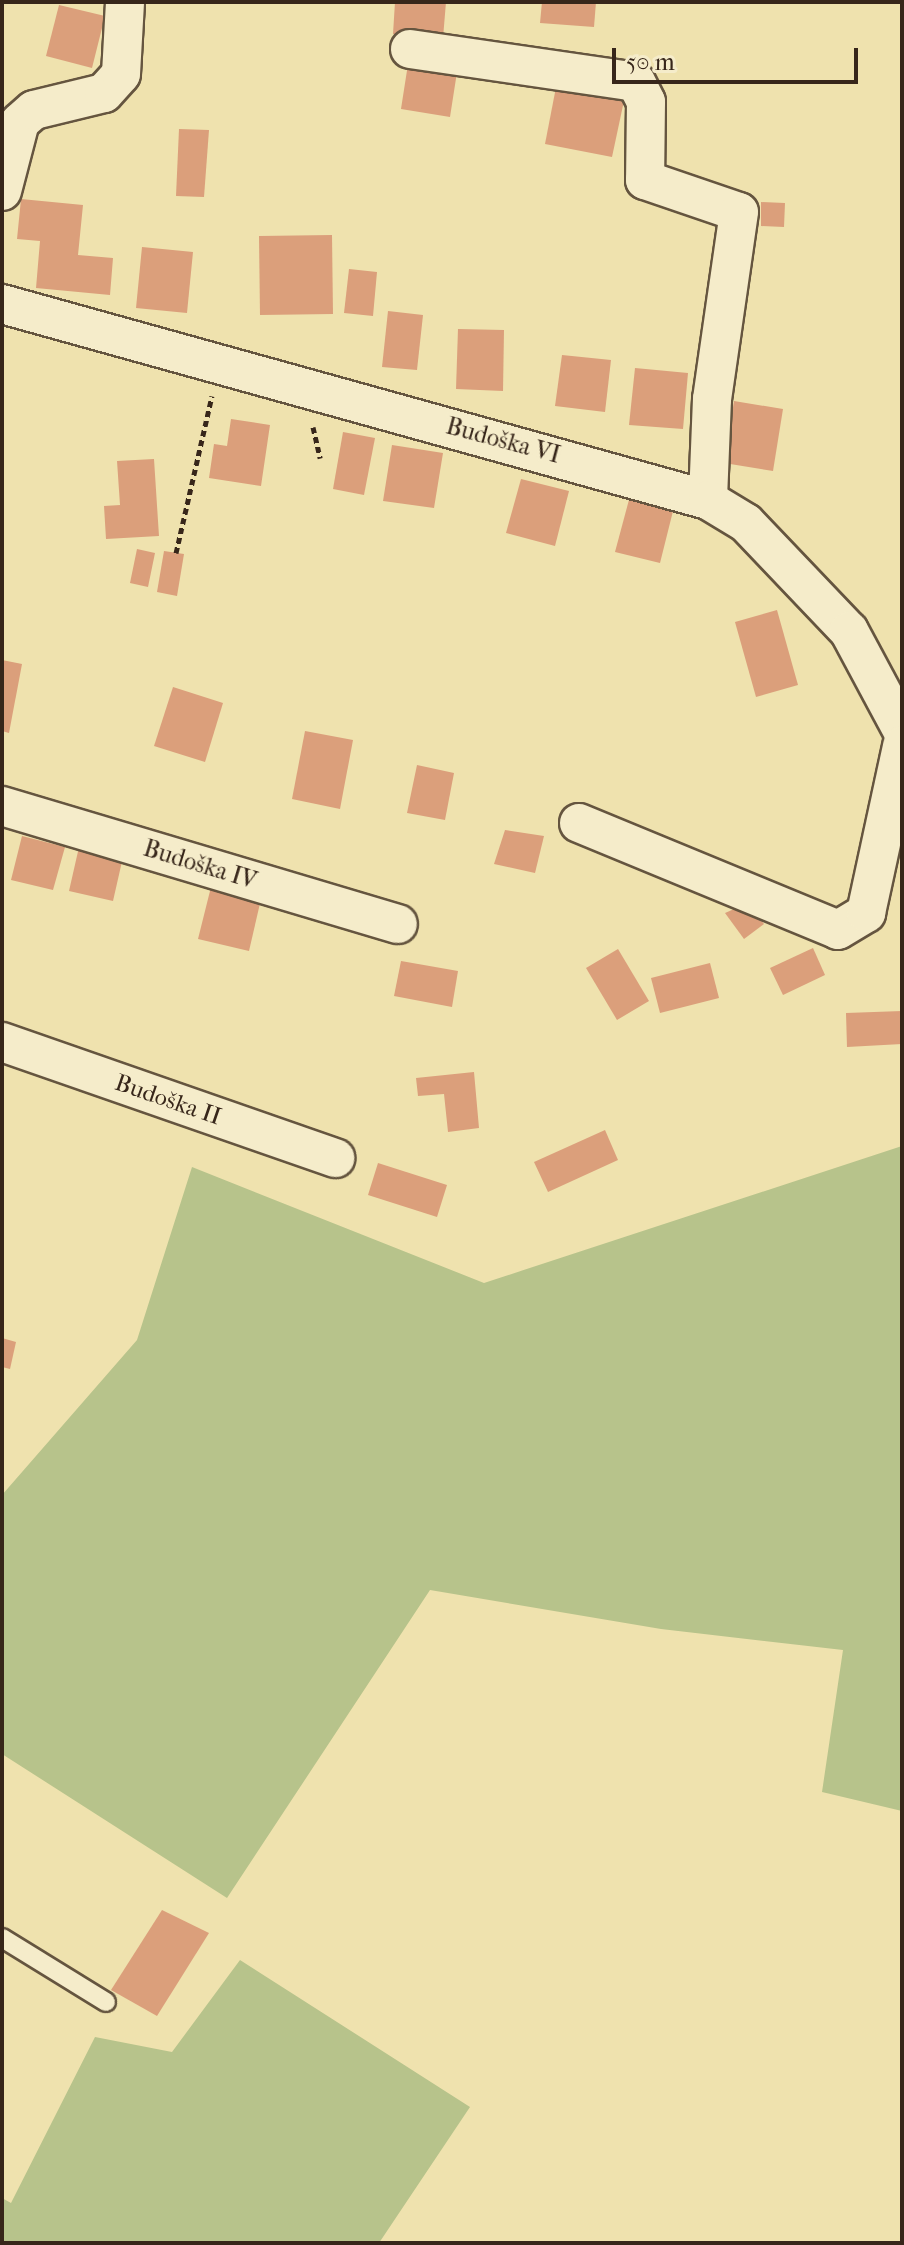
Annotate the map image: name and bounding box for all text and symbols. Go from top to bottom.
scale bar [616,32,862,82]
text: 50 m [626,48,675,76]
street label: Budoška VI [443,412,563,470]
street label: Budoška IV [140,834,260,896]
street label: Budoška II [111,1068,225,1132]

